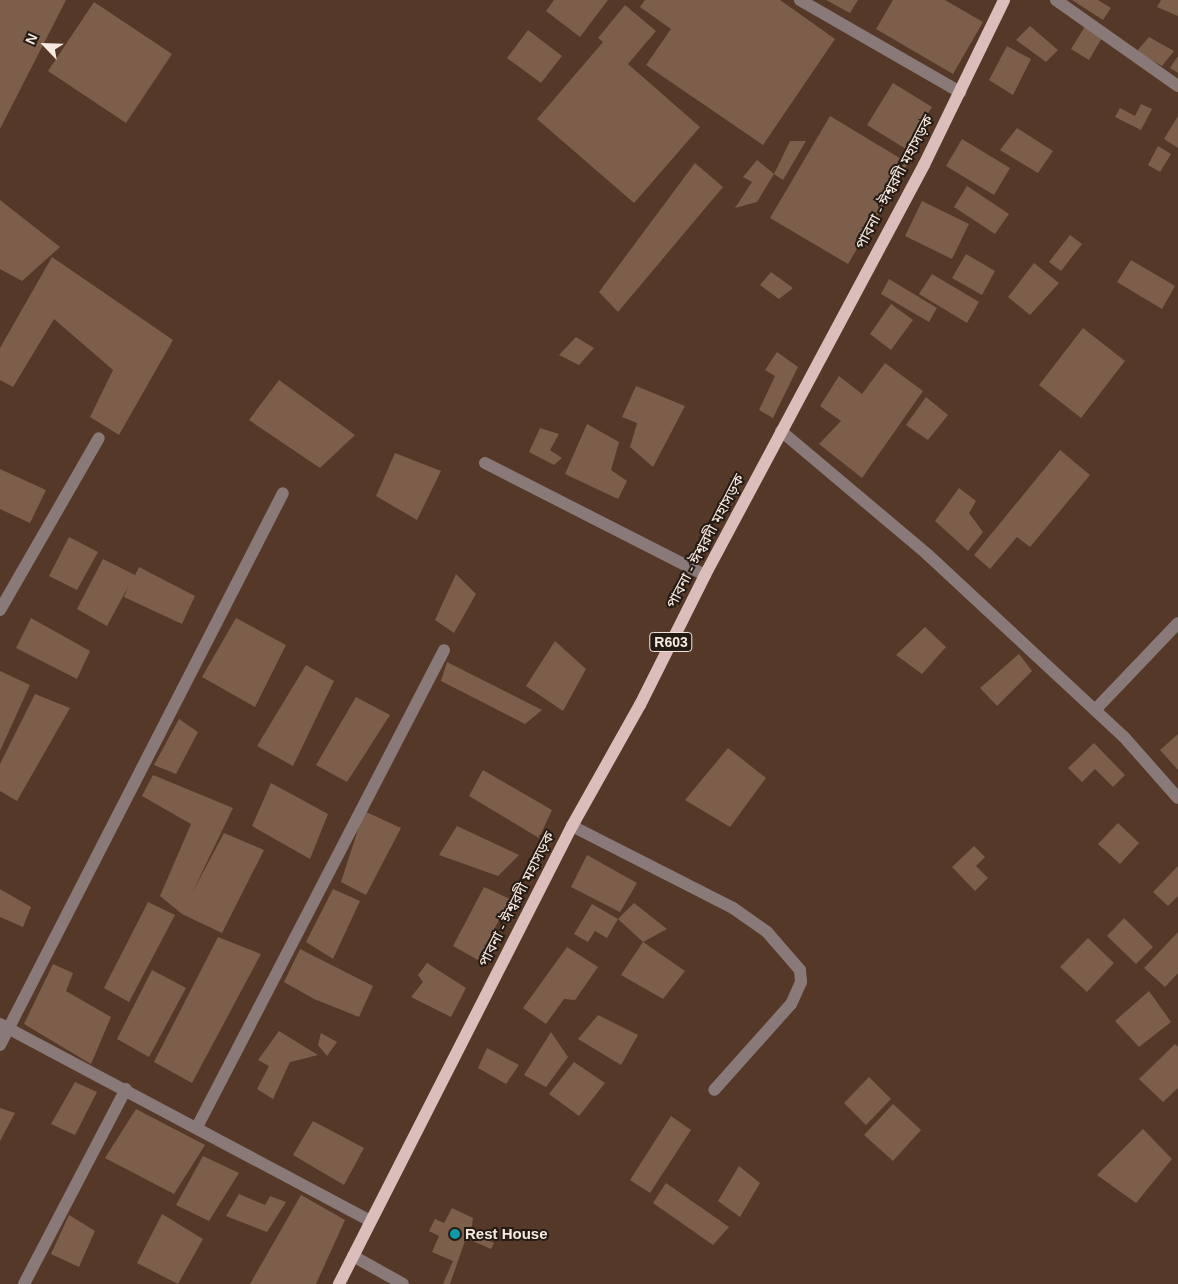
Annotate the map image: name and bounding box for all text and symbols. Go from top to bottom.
north arrow [20,20,70,70]
text: N [22,31,41,47]
street label: পাবনা - ঈশ্বরদী মহাসড়ক [851,112,937,252]
street label: পাবনা - ঈশ্বরদী মহাসড়ক [662,471,748,611]
road number: R603 [648,630,694,654]
street label: পাবনা - ঈশ্বরদী মহাসড়ক [474,828,558,970]
place label: Rest House [465,1225,548,1243]
marker: Rest House [449,1228,461,1240]

